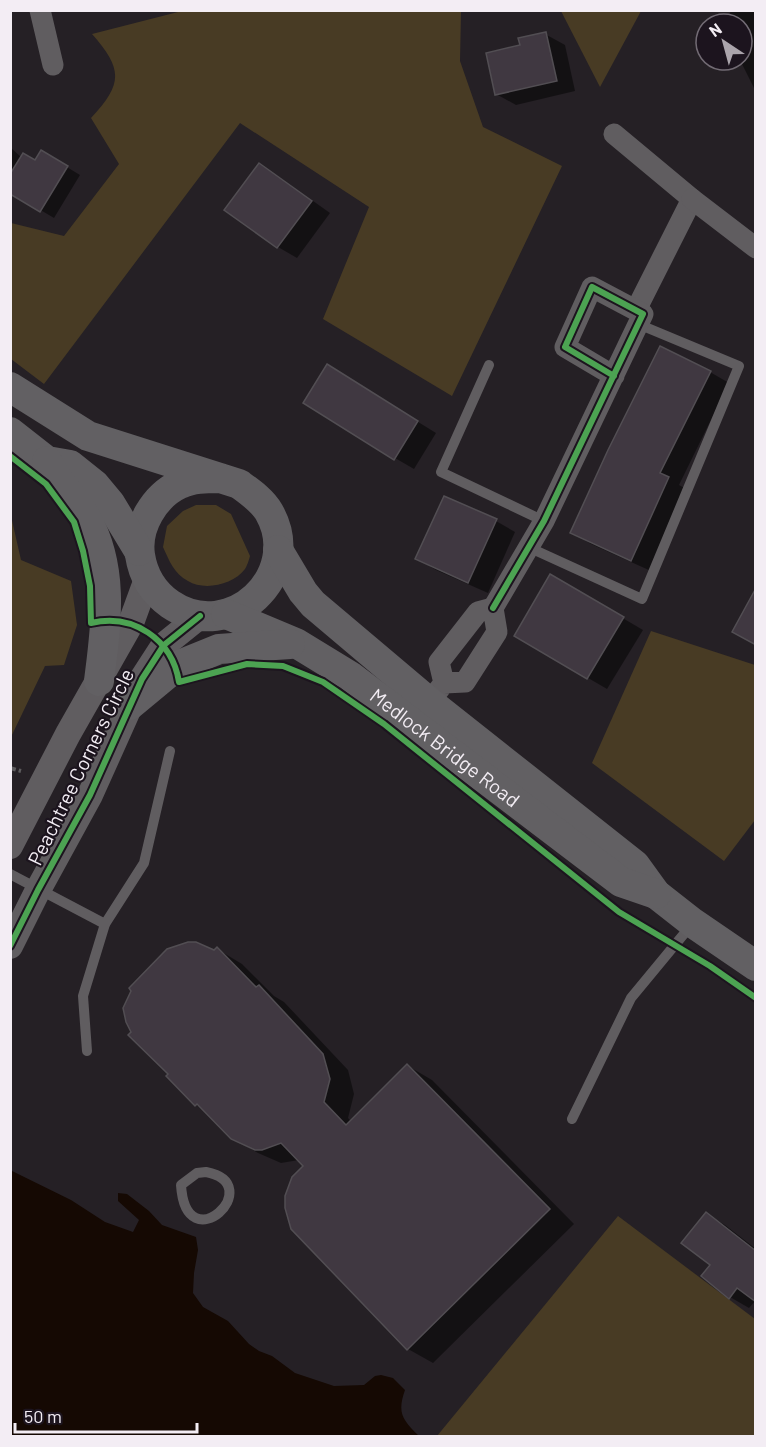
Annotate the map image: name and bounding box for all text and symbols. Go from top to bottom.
north arrow [694,12,754,72]
text: N [705,19,725,40]
street label: Peachtree Corners Circle [22,664,138,869]
street label: Medlock Bridge Road [366,683,525,812]
scale bar [15,1396,196,1434]
text: 50 m [24,1405,62,1427]

